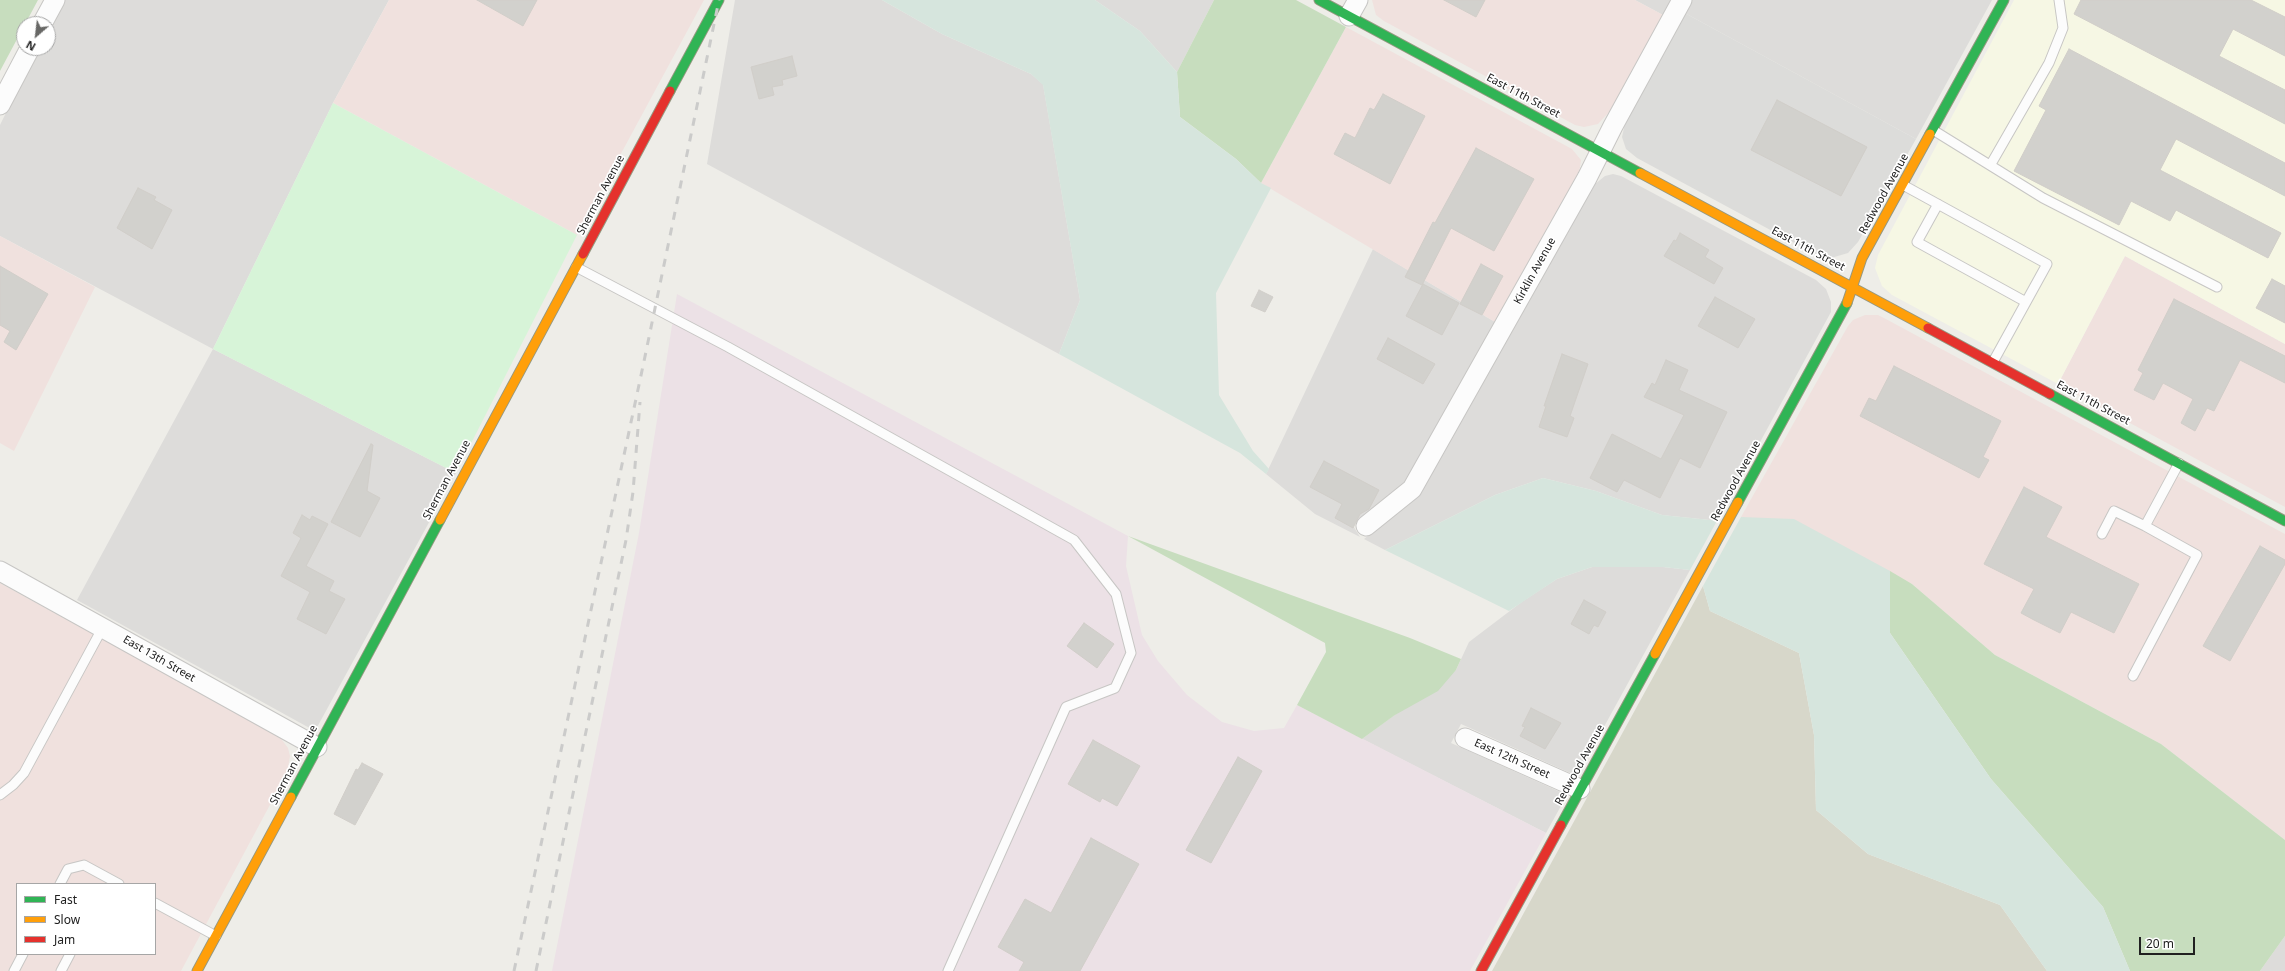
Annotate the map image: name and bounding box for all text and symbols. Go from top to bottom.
north arrow [16,16,56,56]
text: N [23,37,38,55]
street label: East 11th Street [1484,71,1562,121]
street label: Redwood Avenue [1856,151,1912,237]
street label: Sherman Avenue [574,153,628,237]
street label: East 11th Street [1769,224,1847,274]
street label: Kirklin Avenue [1511,235,1559,307]
street label: East 11th Street [2054,378,2132,428]
street label: Sherman Avenue [420,438,474,522]
street label: Redwood Avenue [1708,438,1764,524]
street label: East 13th Street [120,633,198,685]
street label: Redwood Avenue [1552,722,1608,808]
street label: Sherman Avenue [267,723,321,807]
street label: East 12th Street [1472,736,1552,782]
legend [16,883,156,955]
text: Fast [54,891,77,908]
text: Slow [54,911,80,928]
scale bar [2141,929,2197,955]
text: Jam [54,931,75,948]
text: 20 m [2146,935,2174,952]

